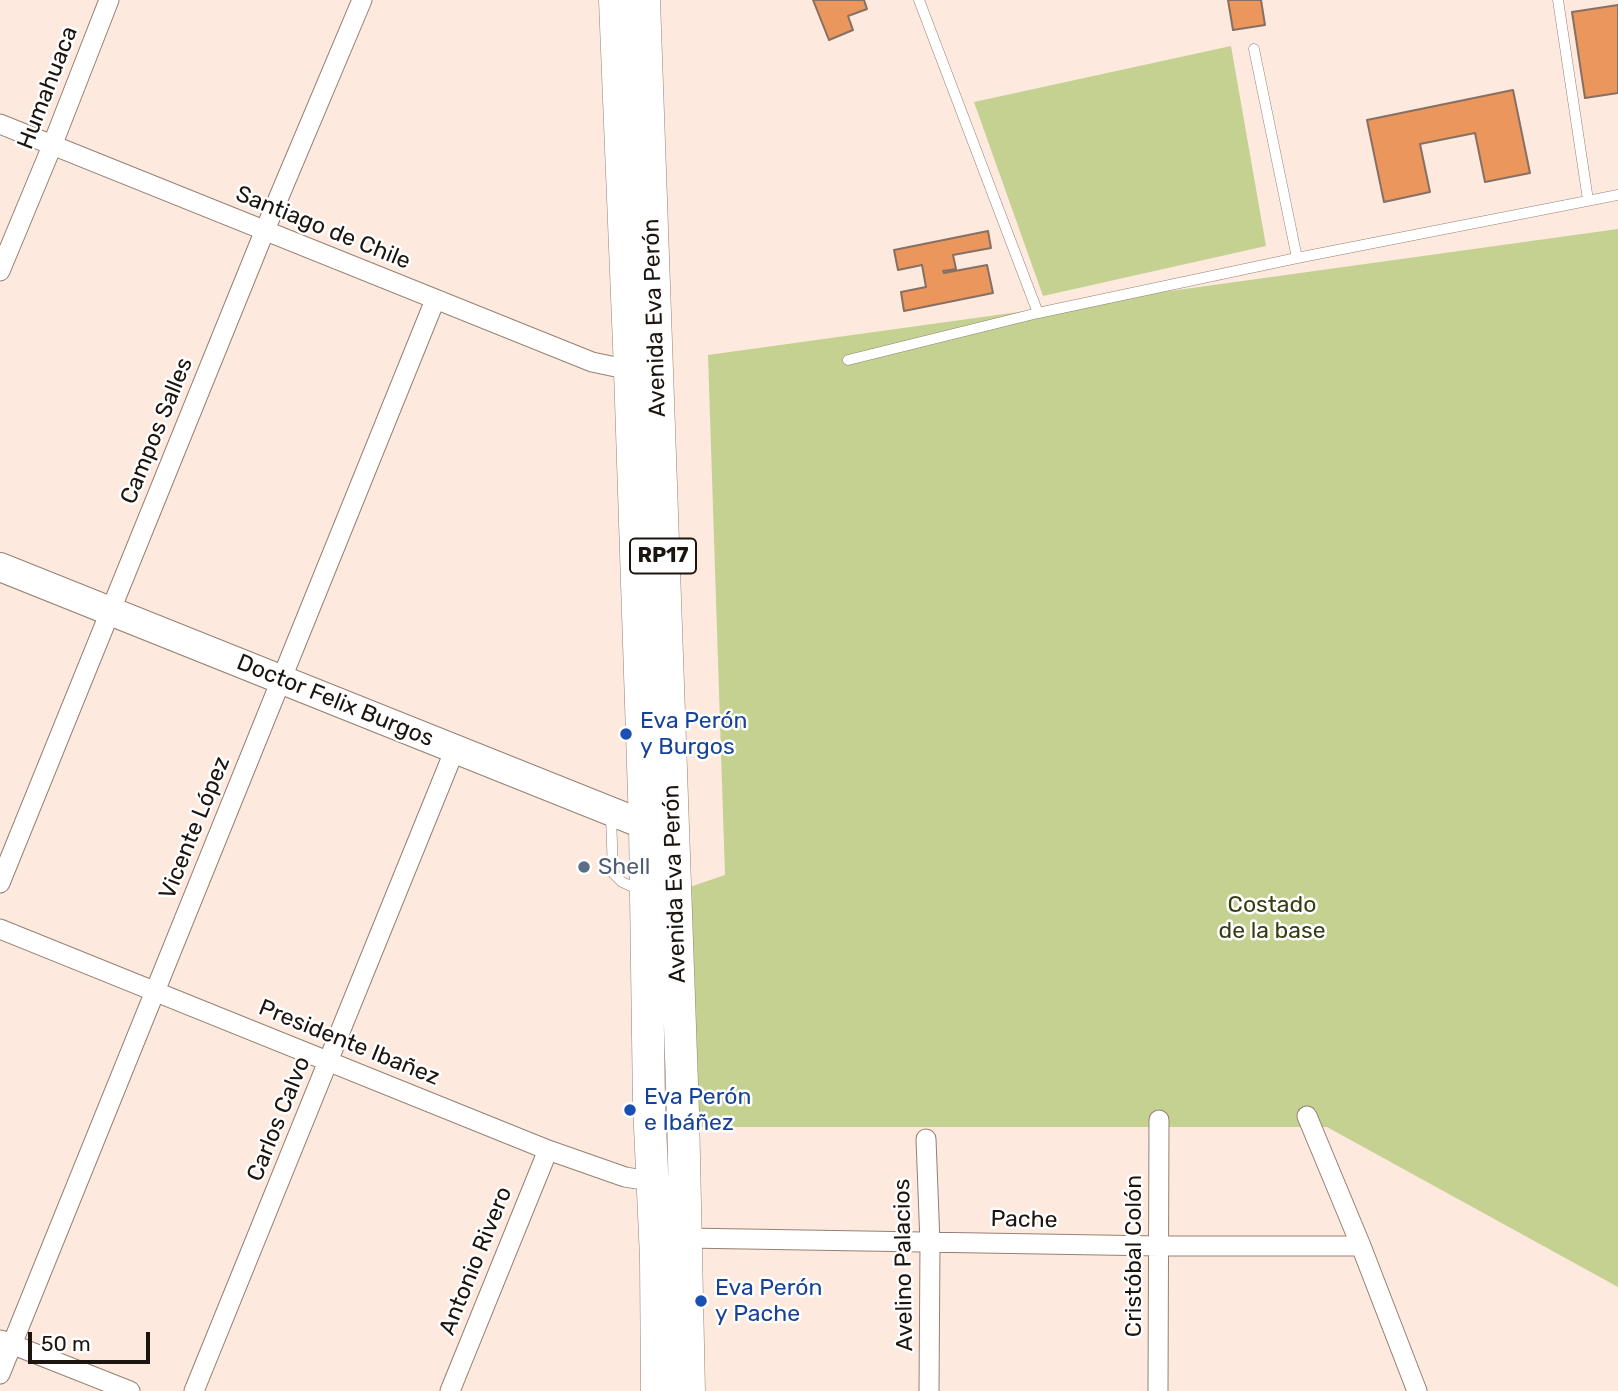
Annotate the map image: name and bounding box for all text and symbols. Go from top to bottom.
street label: Humahuaca [12,23,84,153]
street label: Santiago de Chile [232,180,414,276]
street label: Avenida Eva Perón [638,218,672,418]
street label: Campos Salles [115,354,199,508]
road number: RP17 [630,538,696,574]
street label: Doctor Felix Burgos [233,649,437,753]
place label: Eva Perón y Burgos [640,707,747,761]
marker: Eva Perón y Burgos [618,726,634,742]
street label: Vicente López [154,753,236,903]
street label: Avenida Eva Perón [658,784,692,984]
place label: Shell [598,853,650,881]
marker: Shell [576,859,592,875]
park label: Costado de la base [1218,891,1326,945]
street label: Presidente Ibañez [255,994,443,1092]
street label: Carlos Calvo [241,1053,317,1185]
place label: Eva Perón e Ibáñez [644,1083,751,1137]
marker: Eva Perón e Ibáñez [622,1102,638,1118]
street label: Cristóbal Colón [1120,1175,1148,1337]
street label: Avelino Palacios [889,1179,919,1351]
street label: Antonio Rivero [434,1183,518,1339]
street label: Pache [990,1206,1058,1234]
place label: Eva Perón y Pache [715,1274,822,1328]
marker: Eva Perón y Pache [693,1293,709,1309]
scale bar [32,1318,154,1362]
text: 50 m [41,1331,91,1356]

